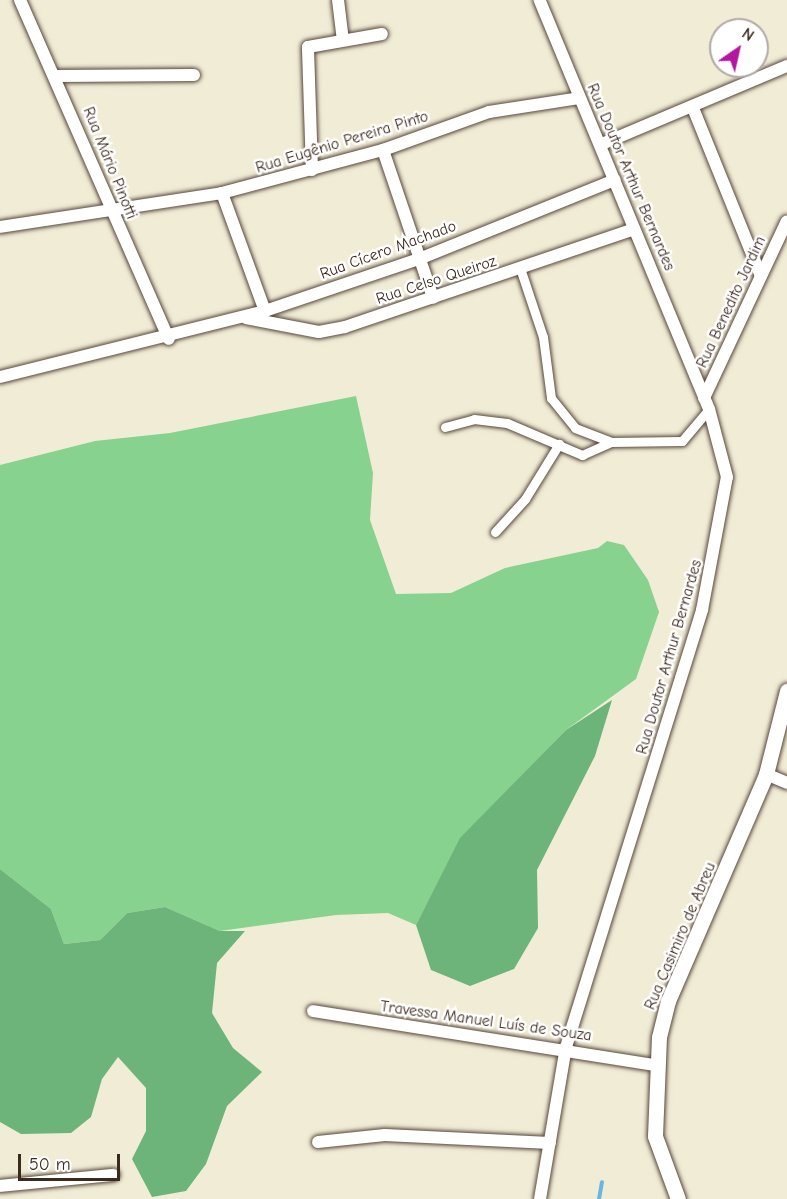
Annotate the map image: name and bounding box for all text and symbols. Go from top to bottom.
north arrow [709,18,769,78]
text: N [739,24,757,45]
street label: Rua Doutor Arthur Bernardes [583,81,679,273]
street label: Rua Mário Pinotti [79,104,141,222]
street label: Rua Eugênio Pereira Pinto [253,107,431,177]
street label: Rua Cícero Machado [317,216,459,284]
street label: Rua Benedito Jardim [692,233,770,371]
street label: Rua Celso Queiroz [373,252,499,308]
street label: Rua Doutor Arthur Bernardes [632,558,706,756]
street label: Rua Casimiro de Abreu [640,859,720,1013]
street label: Travessa Manuel Luís de Souza [379,997,593,1045]
scale bar [21,1142,123,1180]
text: 50 m [29,1154,71,1175]

